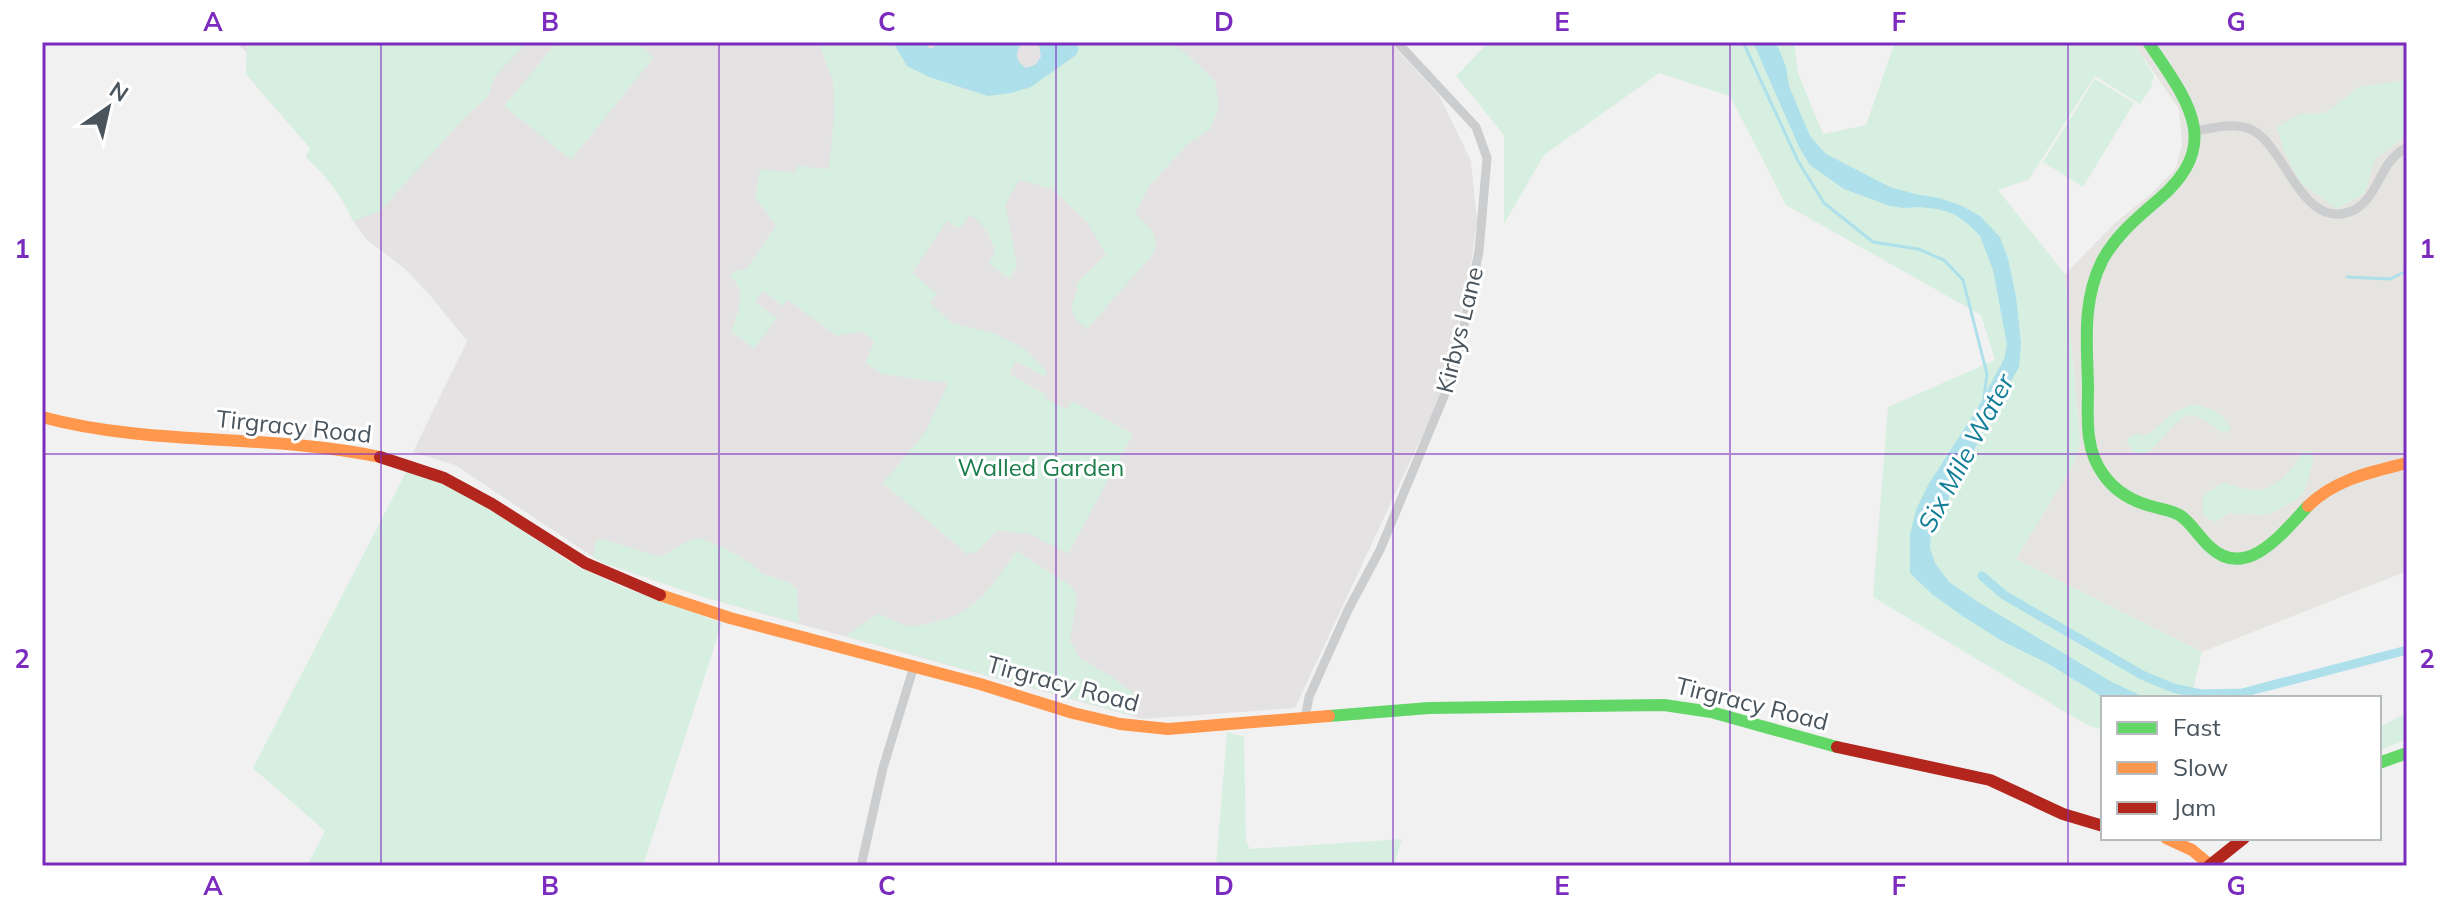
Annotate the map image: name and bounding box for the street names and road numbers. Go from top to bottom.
street label: Kirbys Lane [1429,263,1489,396]
street label: Tirgracy Road [215,403,373,449]
street label: Tirgracy Road [984,648,1143,718]
street label: Tirgracy Road [1673,670,1832,736]

